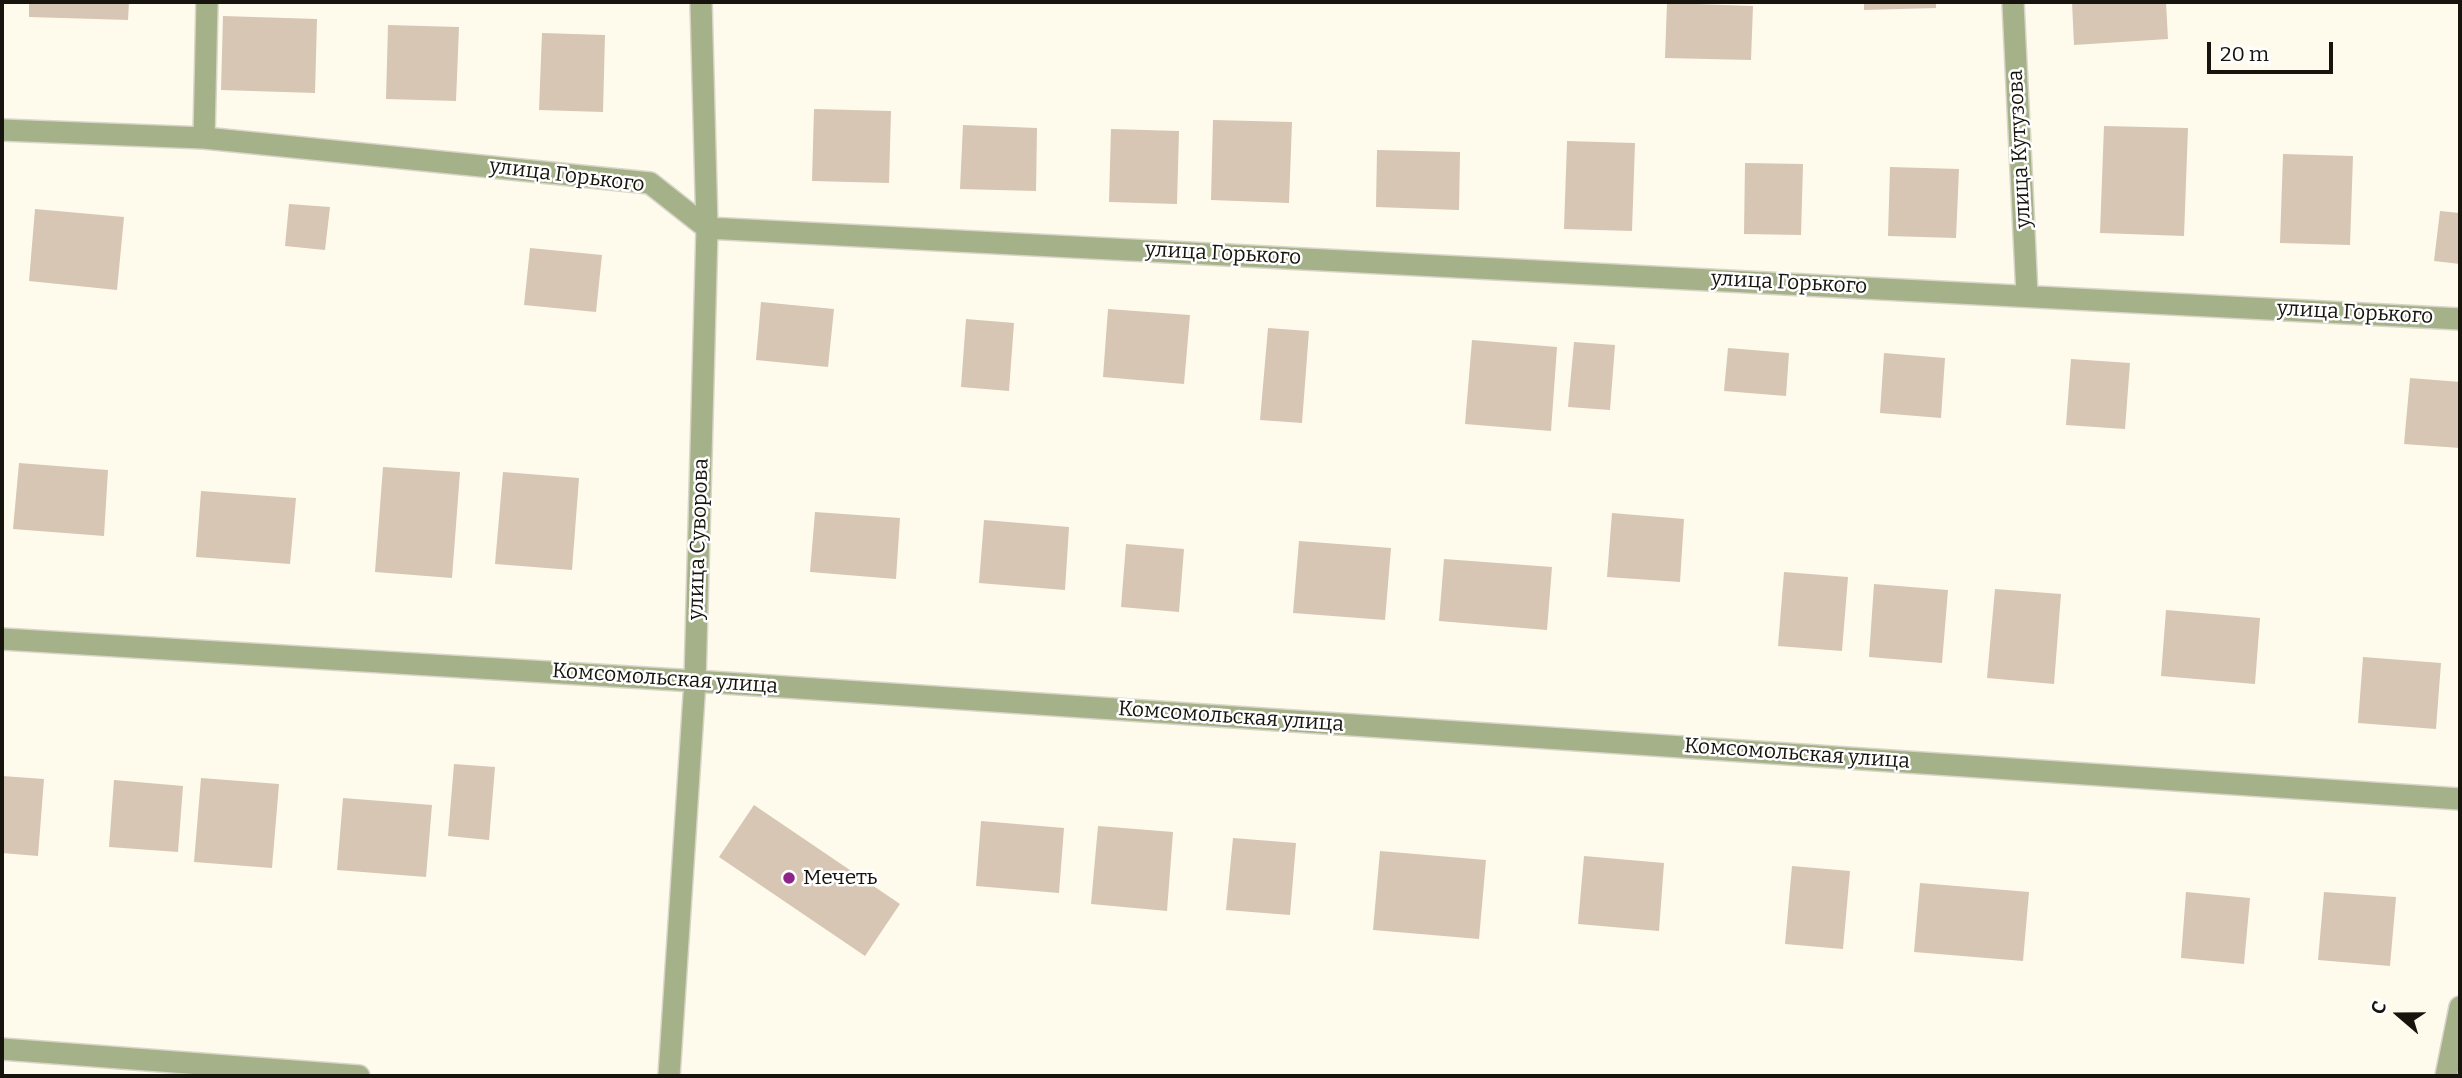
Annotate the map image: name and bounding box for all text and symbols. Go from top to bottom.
scale bar [2210,28,2336,72]
text: 20 m [2220,41,2269,67]
street label: улица Кутузова [2003,69,2037,229]
street label: улица Горького [488,154,646,198]
street label: улица Горького [1144,237,1302,271]
street label: улица Горького [1710,266,1868,300]
street label: улица Горького [2276,296,2434,330]
street label: улица Суворова [684,458,714,620]
street label: Комсомольская улица [551,659,779,699]
street label: Комсомольская улица [1117,697,1345,737]
street label: Комсомольская улица [1683,734,1911,774]
place label: Мечеть [803,865,877,891]
marker: Мечеть [781,870,797,886]
north arrow [2364,980,2434,1050]
text: С [2366,998,2392,1017]

